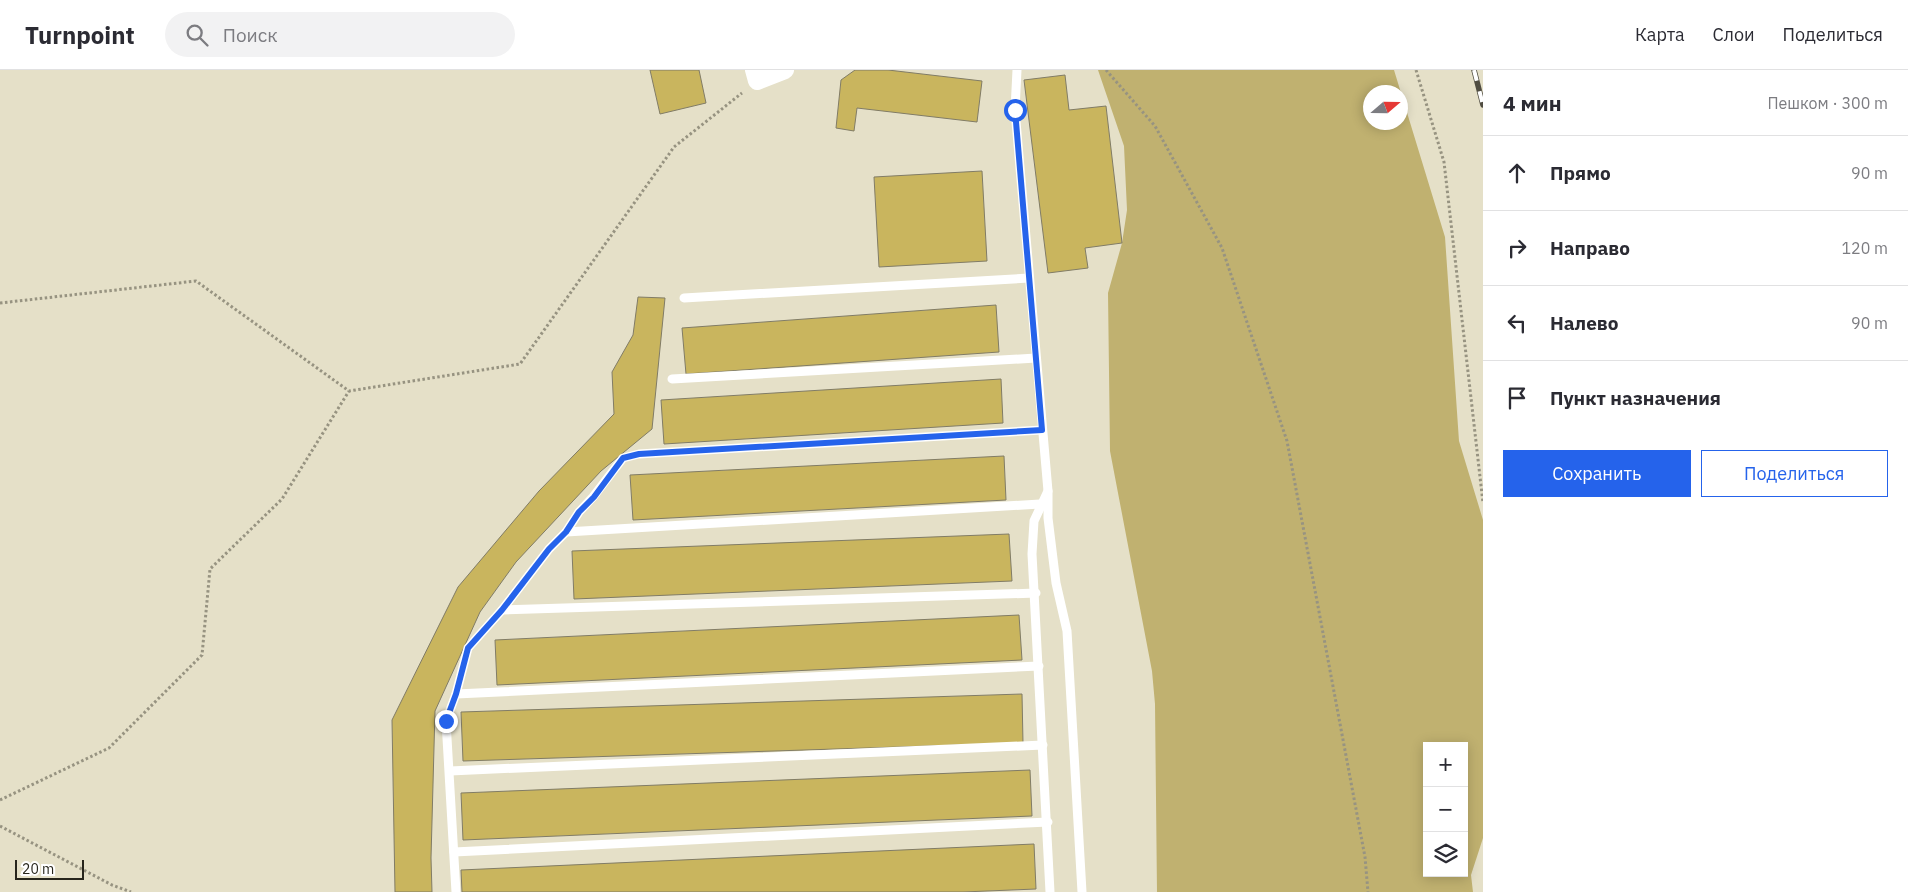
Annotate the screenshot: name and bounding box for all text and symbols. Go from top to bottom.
search box [165,12,515,57]
text: Turnpoint [25,19,135,51]
icon: search [183,21,211,49]
text: Поиск [223,23,278,47]
text: Карта [1635,23,1685,46]
text: Слои [1713,23,1755,46]
text: Поделиться [1783,23,1883,46]
north arrow [1363,85,1408,130]
text: 4 мин [1503,89,1562,117]
text: Пешком · 300 m [1767,93,1888,113]
route start [1004,99,1027,122]
icon: ahead [1503,159,1531,187]
text: Прямо [1550,161,1611,185]
text: 90 m [1851,163,1888,183]
icon: right [1503,234,1531,262]
text: Направо [1550,236,1630,260]
text: 120 m [1841,238,1888,258]
icon: left [1503,309,1531,337]
text: Налево [1550,311,1619,335]
text: 90 m [1851,313,1888,333]
icon: arrive [1503,384,1531,412]
text: Пункт назначения [1550,386,1721,410]
button: Сохранить [1503,450,1691,497]
button: Поделиться [1701,450,1888,497]
route end [435,710,458,733]
map controls [1423,742,1468,877]
button: + [1423,742,1468,787]
button: − [1423,787,1468,832]
button: layers [1423,832,1468,877]
scale bar [15,857,84,880]
text: 20 m [22,860,54,878]

